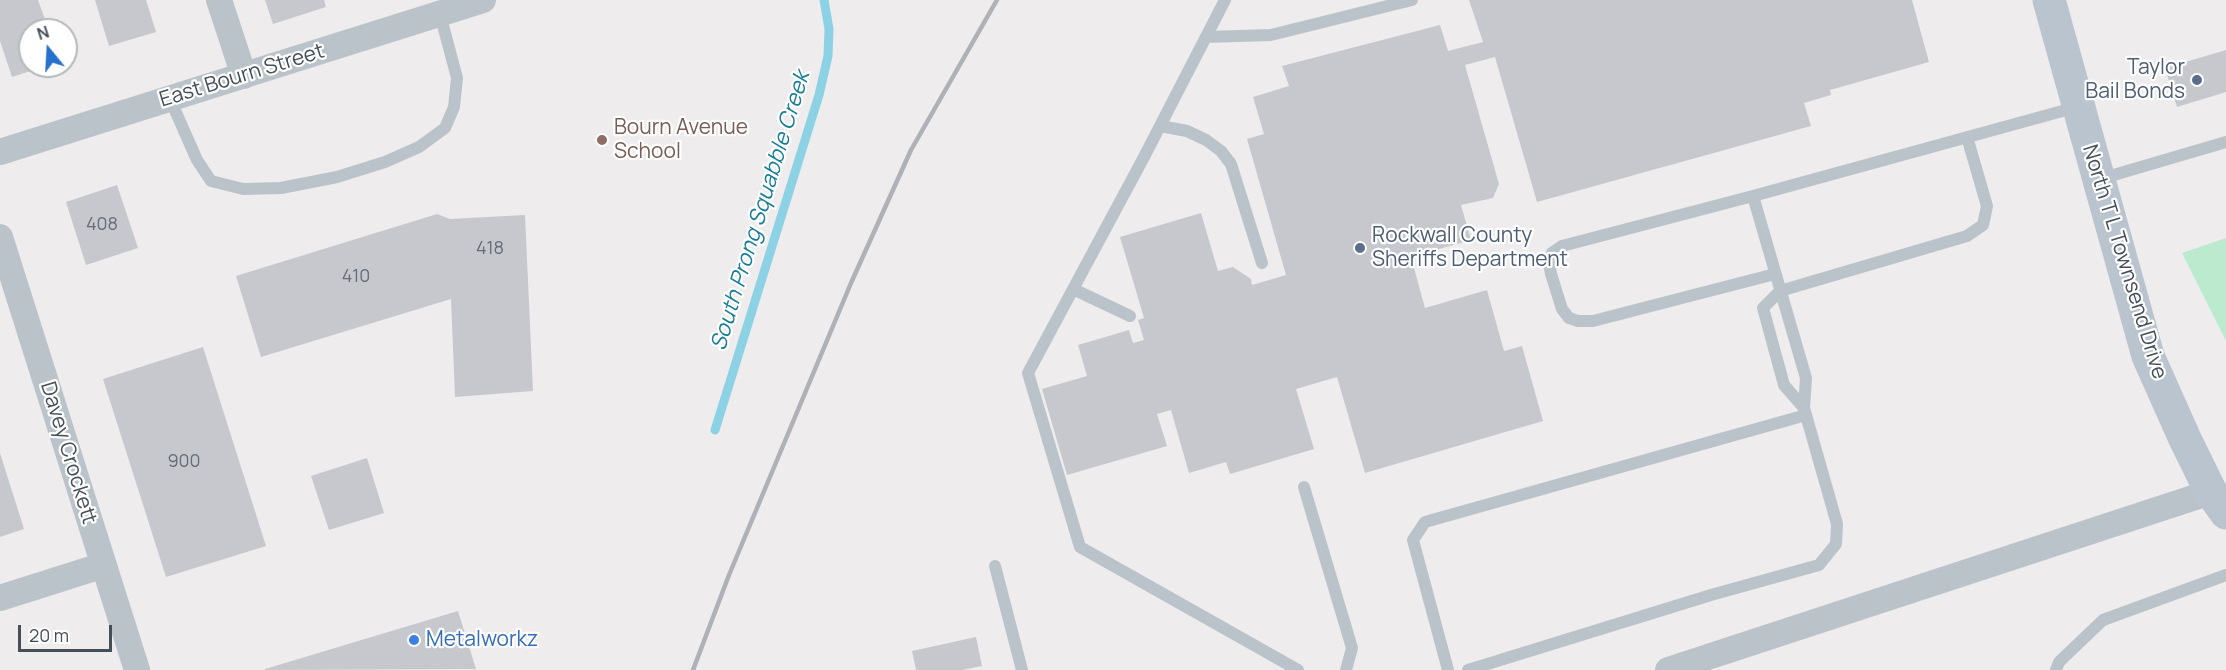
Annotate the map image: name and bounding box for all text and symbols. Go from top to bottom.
north arrow [18,18,78,78]
text: N [34,21,52,45]
street label: East Bourn Street [157,39,327,113]
place label: Taylor Bail Bonds [2085,55,2185,105]
water label: South Prong Squabble Creek [706,68,816,354]
marker: Taylor Bail Bonds [2190,73,2204,87]
place label: Bourn Avenue School [614,115,748,165]
marker: Bourn Avenue School [595,133,609,147]
street label: North T L Townsend Drive [2076,142,2172,382]
house number: 408 [86,214,118,236]
place label: Rockwall County Sheriffs Department [1372,223,1568,273]
house number: 418 [476,238,504,260]
marker: Rockwall County Sheriffs Department [1353,241,1367,255]
house number: 410 [342,266,370,288]
street label: Davey Crockett [34,379,102,527]
house number: 900 [167,451,201,473]
scale bar [21,613,116,651]
text: 20 m [29,623,69,647]
place label: Metalworkz [426,627,538,653]
marker: Metalworkz [407,633,421,647]

